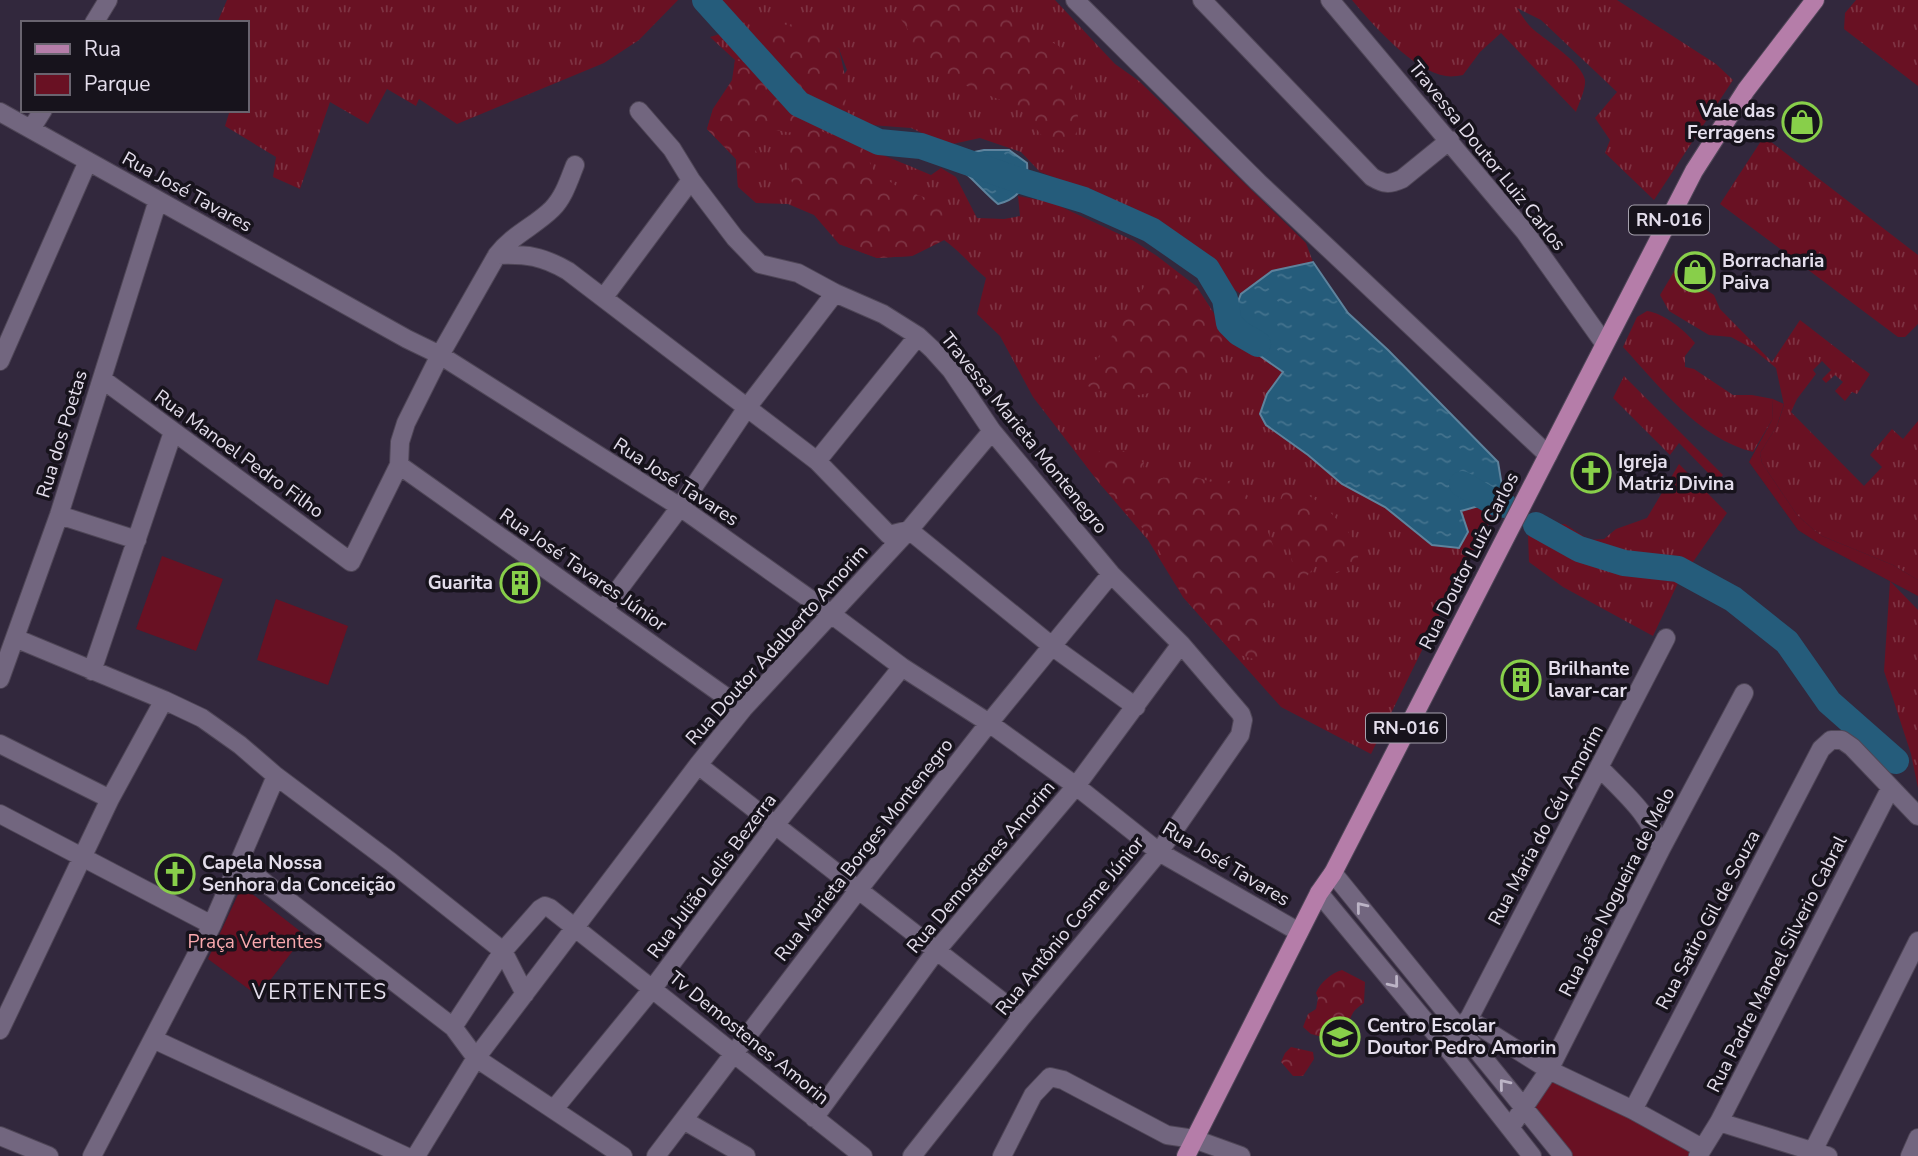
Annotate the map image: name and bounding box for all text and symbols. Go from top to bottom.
legend [21,21,248,112]
text: Rua [84,35,121,63]
street label: Travessa Doutor Luiz Carlos [1402,56,1572,256]
text: Parque [84,70,151,98]
place label: Vale das Ferragens [1687,98,1775,146]
shop icon: Vale das Ferragens [1781,101,1823,143]
street label: Rua José Tavares [117,146,257,238]
road number: RN-016 [1629,205,1709,234]
place label: Borracharia Paiva [1722,248,1824,296]
shop icon: Borracharia Paiva [1674,251,1716,293]
street label: Travessa Marieta Montenegro [934,327,1114,539]
street label: Rua dos Poetas [30,367,94,501]
street label: Rua Manoel Pedro Filho [149,384,329,524]
street label: Rua José Tavares [608,432,744,532]
place label: Igreja Matriz Divina [1618,449,1734,497]
church icon: Igreja Matriz Divina [1570,452,1612,494]
street label: Rua Doutor Luiz Carlos [1413,468,1525,654]
street label: Rua José Tavares Júnior [494,502,672,638]
street label: Rua Doutor Adalberto Amorim [680,539,874,751]
building icon: Guarita [499,562,541,604]
place label: Guarita [428,570,493,596]
place label: Brilhante lavar-car [1548,656,1630,704]
building icon: Brilhante lavar-car [1500,659,1542,701]
road number: RN-016 [1366,714,1446,742]
street label: Rua Maria do Céu Amorim [1482,720,1610,930]
street label: Rua Marieta Borges Montenegro [769,733,959,967]
street label: Rua Demostenes Amorim [901,775,1061,959]
street label: Rua João Nogueira de Melo [1553,783,1681,1001]
street label: Rua Julião Lelis Bezerra [641,788,783,964]
street label: Rua José Tavares [1157,816,1295,912]
street label: Rua Satiro Gil de Souza [1650,826,1766,1014]
street label: Rua Antônio Cosme Júnior [990,831,1150,1021]
street label: Rua Padre Manoel Silverio Cabral [1701,831,1853,1097]
place label: Capela Nossa Senhora da Conceição [202,850,396,898]
church icon: Capela Nossa Senhora da Conceição [154,853,196,895]
one-way arrow [1357,903,1369,916]
park label: Praça Vertentes [188,929,322,955]
street label: Tv Demostenes Amorin [663,965,835,1111]
one-way arrow [1385,976,1398,988]
district label: VERTENTES [251,978,388,1006]
place label: Centro Escolar Doutor Pedro Amorin [1367,1013,1556,1061]
school or university icon: Centro Escolar Doutor Pedro Amorin [1319,1016,1361,1058]
one-way arrow [1500,1079,1513,1091]

